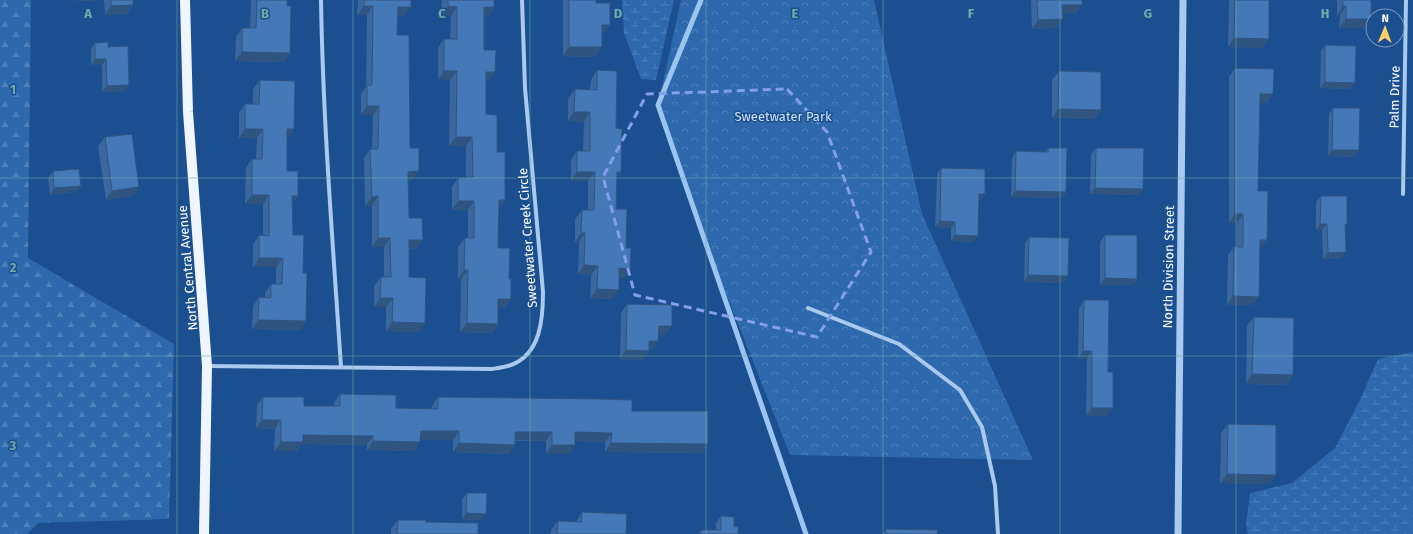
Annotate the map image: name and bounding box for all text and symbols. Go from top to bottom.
text: A [83,6,92,21]
text: B [261,6,269,21]
text: C [438,6,446,21]
text: D [614,6,623,21]
text: E [792,6,799,21]
text: F [968,6,975,21]
text: G [1144,6,1152,21]
text: H [1321,6,1329,21]
north arrow [1365,8,1405,48]
text: N [1381,12,1389,25]
street label: Palm Drive [1386,66,1403,128]
text: 1 [10,82,16,97]
park label: Sweetwater Park [734,109,832,124]
street label: Sweetwater Creek Circle [515,168,540,308]
street label: North Central Avenue [175,205,200,331]
street label: North Division Street [1160,205,1177,329]
text: 2 [10,260,17,275]
text: 3 [9,438,17,453]

